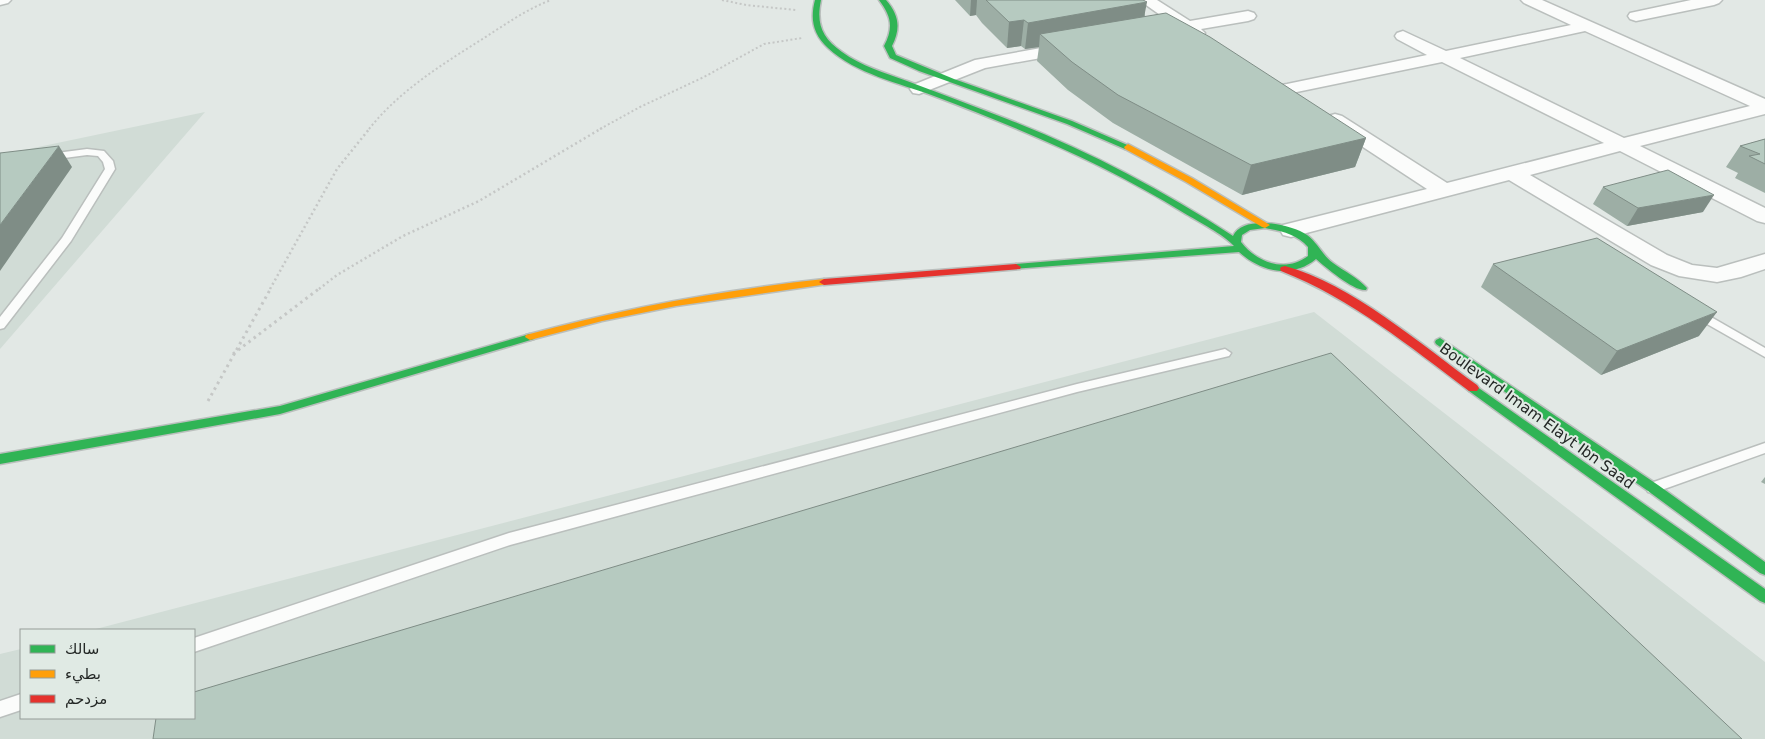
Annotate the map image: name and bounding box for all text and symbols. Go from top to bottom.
street label: Boulevard Imam Elayt Ibn Saad [1436,339,1638,493]
legend [20,629,195,719]
text: سالك [65,640,99,658]
text: بطيء [65,665,101,684]
text: مزدحم [65,690,107,708]

